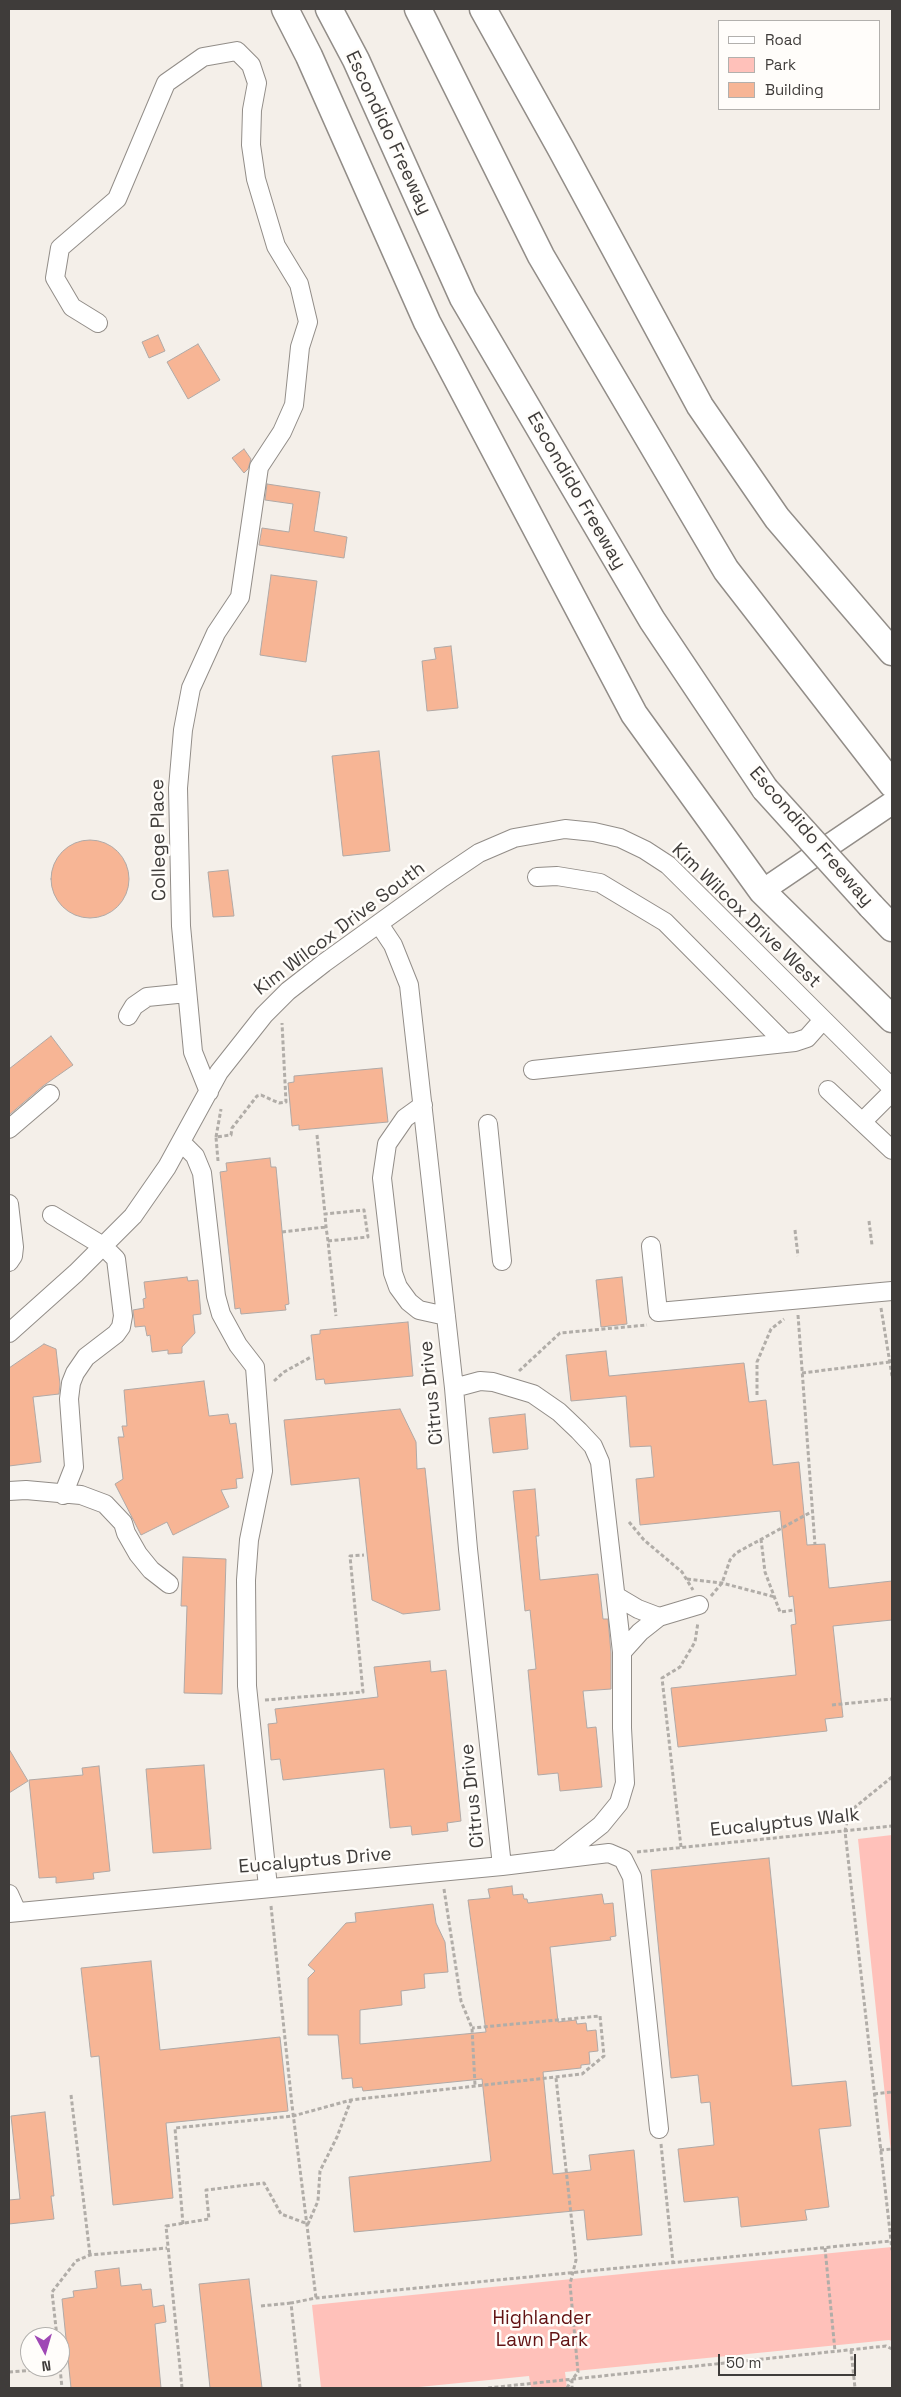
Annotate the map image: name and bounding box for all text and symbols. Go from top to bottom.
legend [718,20,881,110]
text: Road [765,30,802,49]
street label: Escondido Freeway [340,48,436,218]
text: Park [765,55,796,74]
text: Building [765,80,824,99]
street label: Escondido Freeway [522,408,630,574]
street label: Escondido Freeway [744,762,878,912]
street label: College Place [147,779,171,901]
street label: Kim Wilcox Drive West [667,839,825,993]
street label: Kim Wilcox Drive South [250,857,430,1001]
street label: Citrus Drive [415,1340,449,1446]
street label: Citrus Drive [456,1743,490,1849]
street label: Eucalyptus Walk [709,1804,861,1842]
street label: Eucalyptus Drive [238,1843,392,1879]
park label: Highlander Lawn Park [493,2308,591,2352]
north arrow [20,2327,70,2377]
scale bar [721,2344,858,2376]
text: 50 m [726,2353,761,2372]
text: N [41,2356,52,2375]

